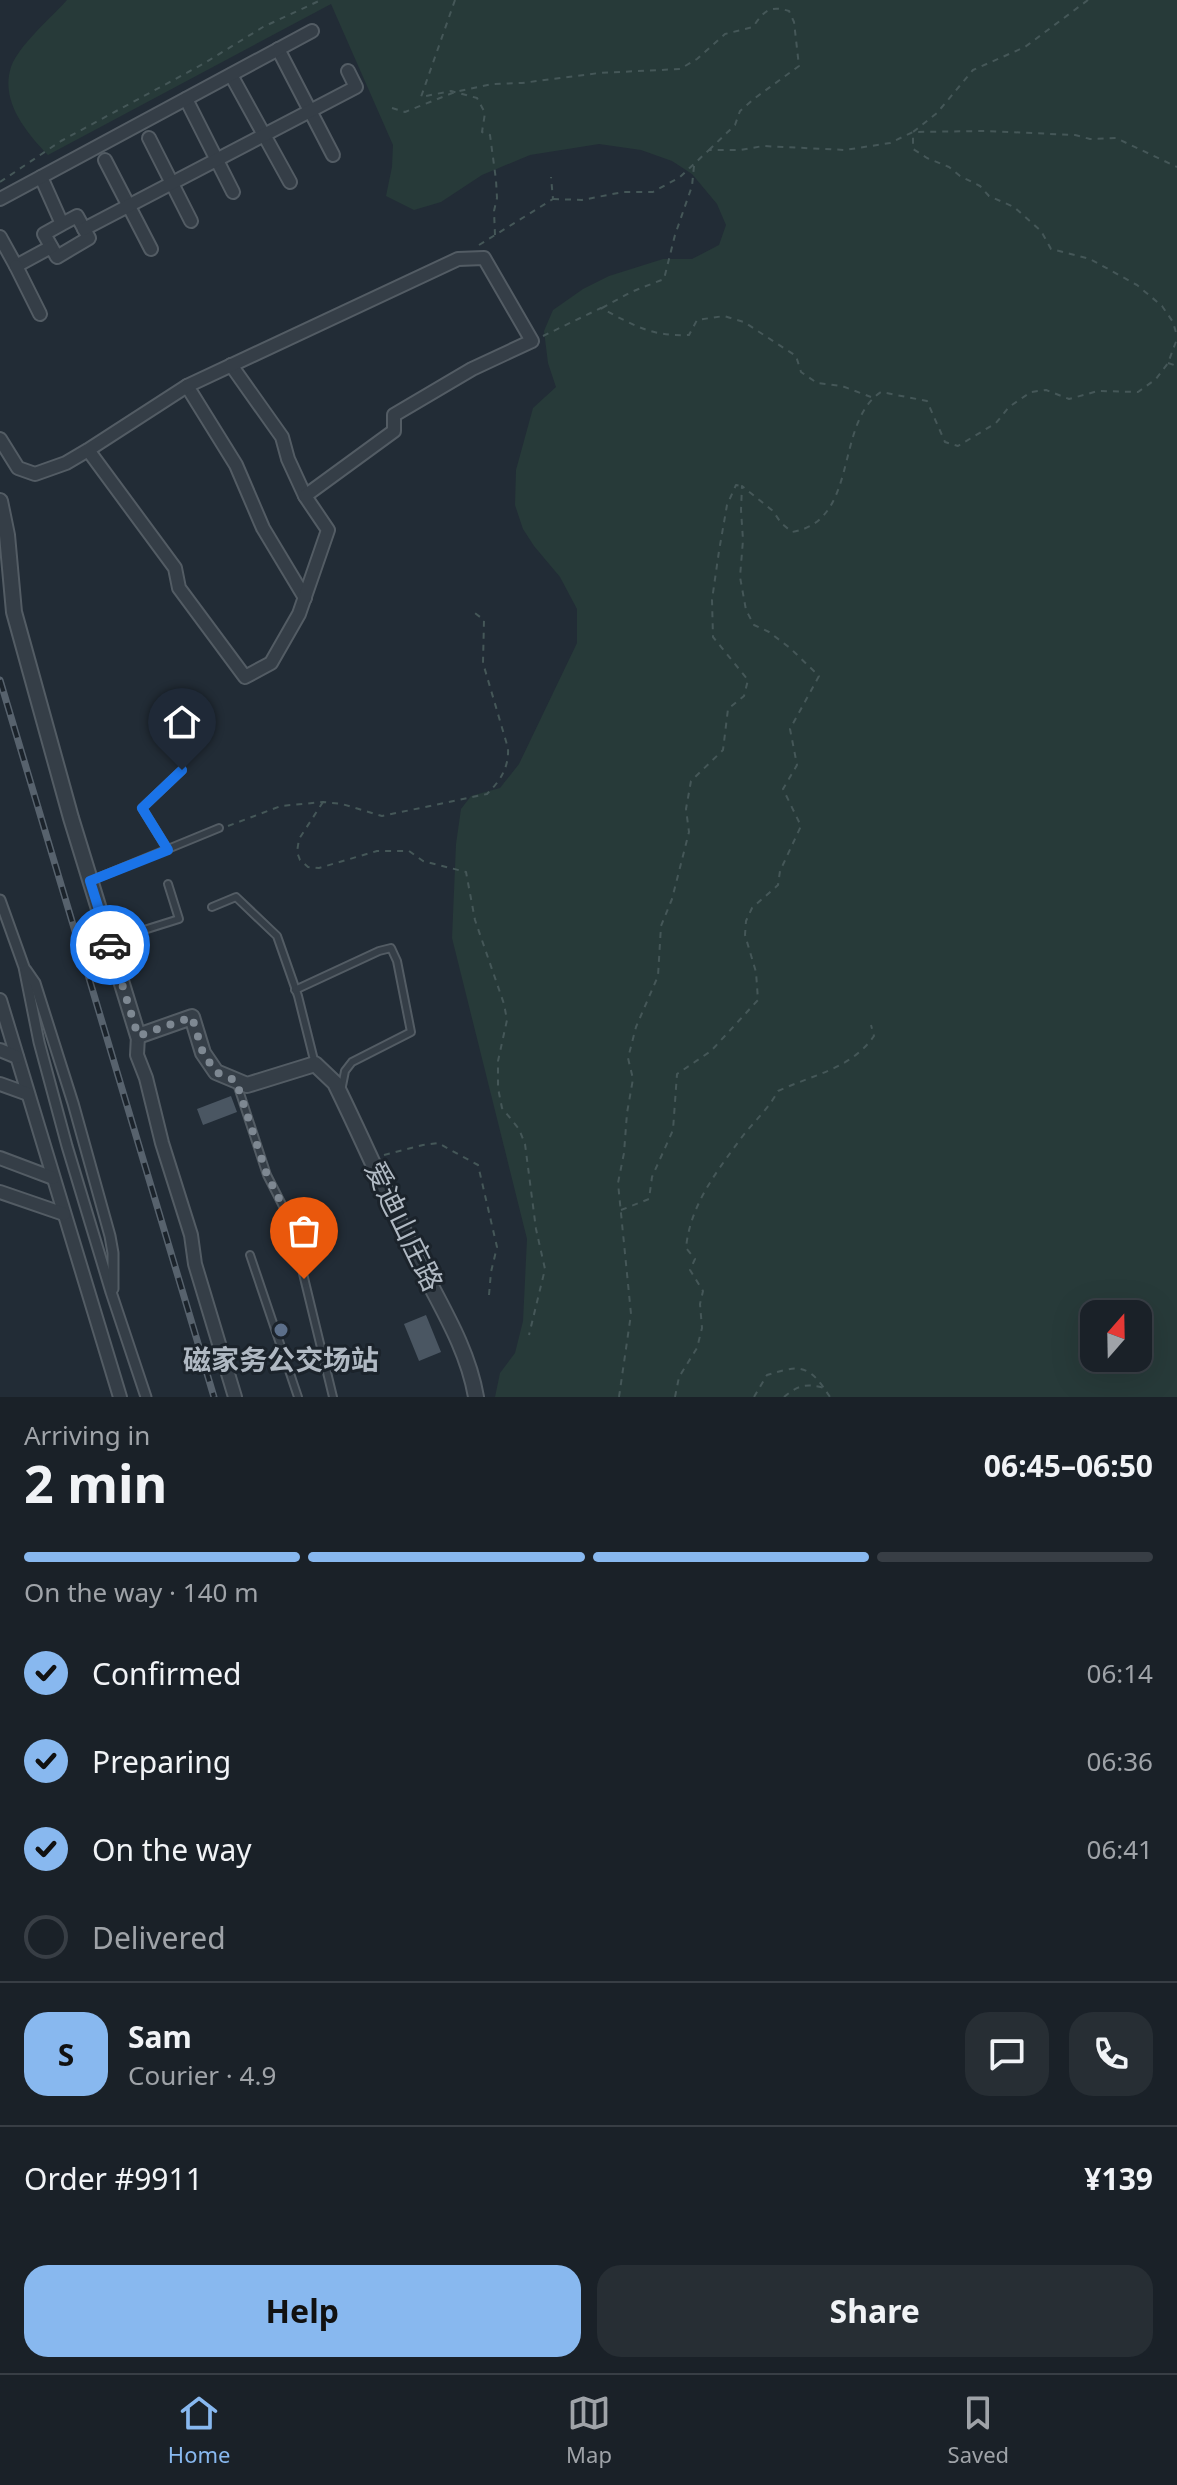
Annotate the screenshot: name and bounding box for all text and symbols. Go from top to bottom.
pin [148,688,216,770]
icon: home [160,700,204,744]
courier [70,905,150,985]
icon: car [88,923,132,967]
street label: 爱迪山庄路 [357,1154,453,1297]
pin [270,1197,338,1279]
icon: bag [282,1209,326,1253]
north arrow [1080,1300,1152,1372]
map controls [1080,1300,1152,1372]
marker: 磁家务公交场站 [272,1321,290,1339]
place label: 磁家务公交场站 [183,1340,379,1378]
text: Arriving in [24,1417,150,1453]
text: 06:45–06:50 [984,1445,1153,1486]
text: 2 min [24,1447,167,1518]
text: On the way · 140 m [24,1574,258,1610]
icon: check [24,1651,68,1695]
text: Confirmed [92,1653,242,1694]
text: 06:14 [1087,1655,1153,1691]
icon: check [24,1739,68,1783]
text: Preparing [92,1741,231,1782]
text: 06:36 [1087,1743,1153,1779]
icon: check [24,1827,68,1871]
text: On the way [92,1829,252,1870]
text: 06:41 [1087,1831,1153,1867]
text: Delivered [92,1917,226,1958]
button: chat [965,2012,1049,2096]
button: phone [1069,2012,1153,2096]
text: Sam [128,2016,192,2057]
text: S [58,2034,74,2075]
text: Courier · 4.9 [128,2057,276,2093]
text: Order #9911 [24,2158,203,2199]
text: ¥139 [1084,2158,1153,2199]
button: Help [24,2265,581,2357]
button: Share [597,2265,1153,2357]
tab: Home [168,2391,230,2469]
tab: Map [566,2391,612,2469]
tab: Saved [948,2391,1009,2469]

